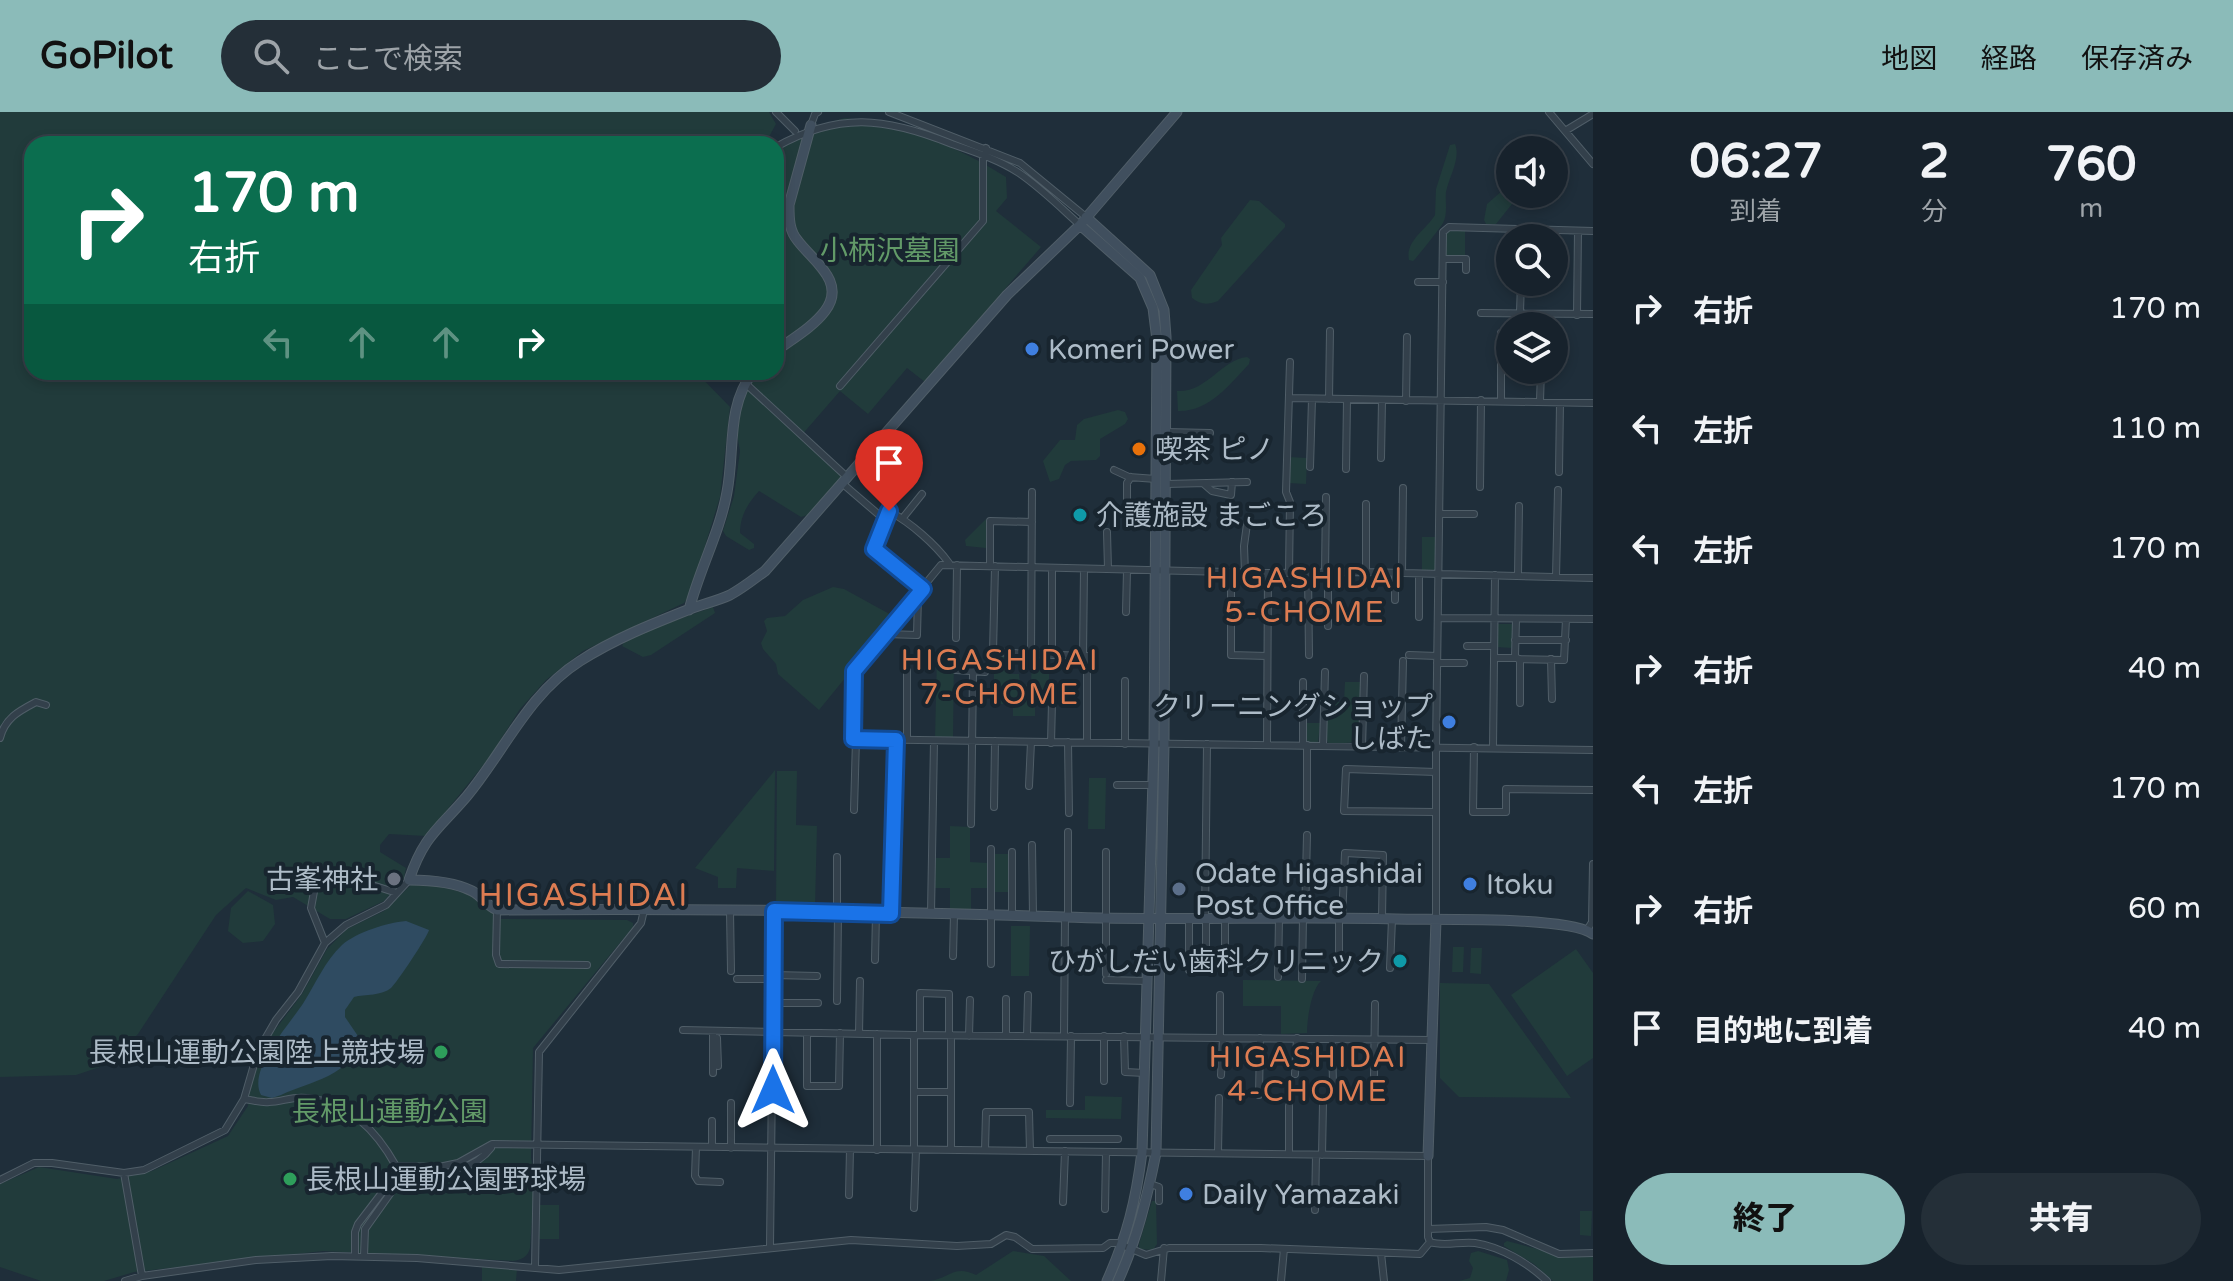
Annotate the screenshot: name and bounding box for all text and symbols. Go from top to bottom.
search box [221,20,781,92]
text: GoPilot [40,33,173,79]
icon: search [249,34,293,78]
text: ここで検索 [313,41,463,78]
text: 地図 [1881,42,1937,76]
text: 経路 [1981,42,2037,76]
text: 保存済み [2081,42,2193,76]
text: 06:27 [1690,133,1823,191]
text: 2 [1919,133,1949,191]
map controls [1496,136,1568,384]
button: sound [1496,136,1568,208]
text: 760 [2046,136,2136,194]
text: 170 m [188,160,359,227]
icon: right [56,168,160,272]
text: m [2079,193,2103,224]
text: 到着 [1730,196,1782,227]
text: 分 [1921,196,1947,227]
button: search [1496,224,1568,296]
park label: 小柄沢墓園 [820,234,960,268]
text: 右折 [188,237,260,280]
icon: right [1625,286,1669,330]
text: 170 m [2109,290,2201,327]
text: 右折 [1693,293,1753,330]
button: layers [1496,312,1568,384]
icon: left [256,320,300,364]
icon: ahead [340,320,384,364]
icon: ahead [424,320,468,364]
icon: right [508,320,552,364]
place label: Komeri Power [1048,333,1234,367]
marker: Komeri Power [1023,340,1041,358]
icon: left [1625,406,1669,450]
text: 110 m [2109,410,2201,447]
text: 左折 [1693,413,1753,450]
pin [855,429,923,511]
place label: 喫茶 ピノ [1155,433,1274,467]
marker: 喫茶 ピノ [1130,440,1148,458]
icon: arrive [867,441,911,485]
place label: 介護施設 まごころ [1096,499,1327,533]
marker: 介護施設 まごころ [1071,506,1089,524]
icon: left [1625,526,1669,570]
text: 170 m [2109,530,2201,567]
text: 左折 [1693,533,1753,570]
district label: HIGASHIDAI 5-CHOME [1206,560,1404,631]
district label: HIGASHIDAI 7-CHOME [901,642,1099,713]
icon: right [1625,646,1669,690]
text: 40 m [2128,650,2201,687]
text: 右折 [1693,653,1753,690]
place label: クリーニングショップ しばた [1153,690,1433,756]
marker: クリーニングショップ しばた [1440,713,1458,731]
icon: left [1625,766,1669,810]
text: 170 m [2109,770,2201,807]
text: 左折 [1693,773,1753,810]
place label: Odate Higashidai Post Office [1195,857,1423,923]
place label: 古峯神社 [266,863,378,897]
place label: Itoku [1486,868,1554,902]
marker: 古峯神社 [385,870,403,888]
marker: Itoku [1461,875,1479,893]
district label: HIGASHIDAI [479,877,689,915]
marker: Odate Higashidai Post Office [1170,880,1188,898]
icon: right [1625,886,1669,930]
text: 60 m [2128,890,2201,927]
text: 右折 [1693,893,1753,930]
place label: ひがしだい歯科クリニック [1048,945,1384,979]
marker: ひがしだい歯科クリニック [1391,952,1409,970]
icon: arrive [1625,1006,1669,1050]
text: 40 m [2128,1010,2201,1047]
text: 目的地に到着 [1693,1013,1873,1050]
place label: 長根山運動公園陸上競技場 [89,1036,425,1070]
district label: HIGASHIDAI 4-CHOME [1209,1039,1407,1110]
marker: 長根山運動公園陸上競技場 [432,1043,450,1061]
position arrow [731,1048,815,1132]
park label: 長根山運動公園 [292,1095,488,1129]
place label: 長根山運動公園野球場 [306,1163,586,1197]
marker: 長根山運動公園野球場 [281,1170,299,1188]
button: 終了 [1625,1173,1905,1265]
button: 共有 [1921,1173,2201,1265]
place label: Daily Yamazaki [1202,1178,1399,1212]
marker: Daily Yamazaki [1177,1185,1195,1203]

